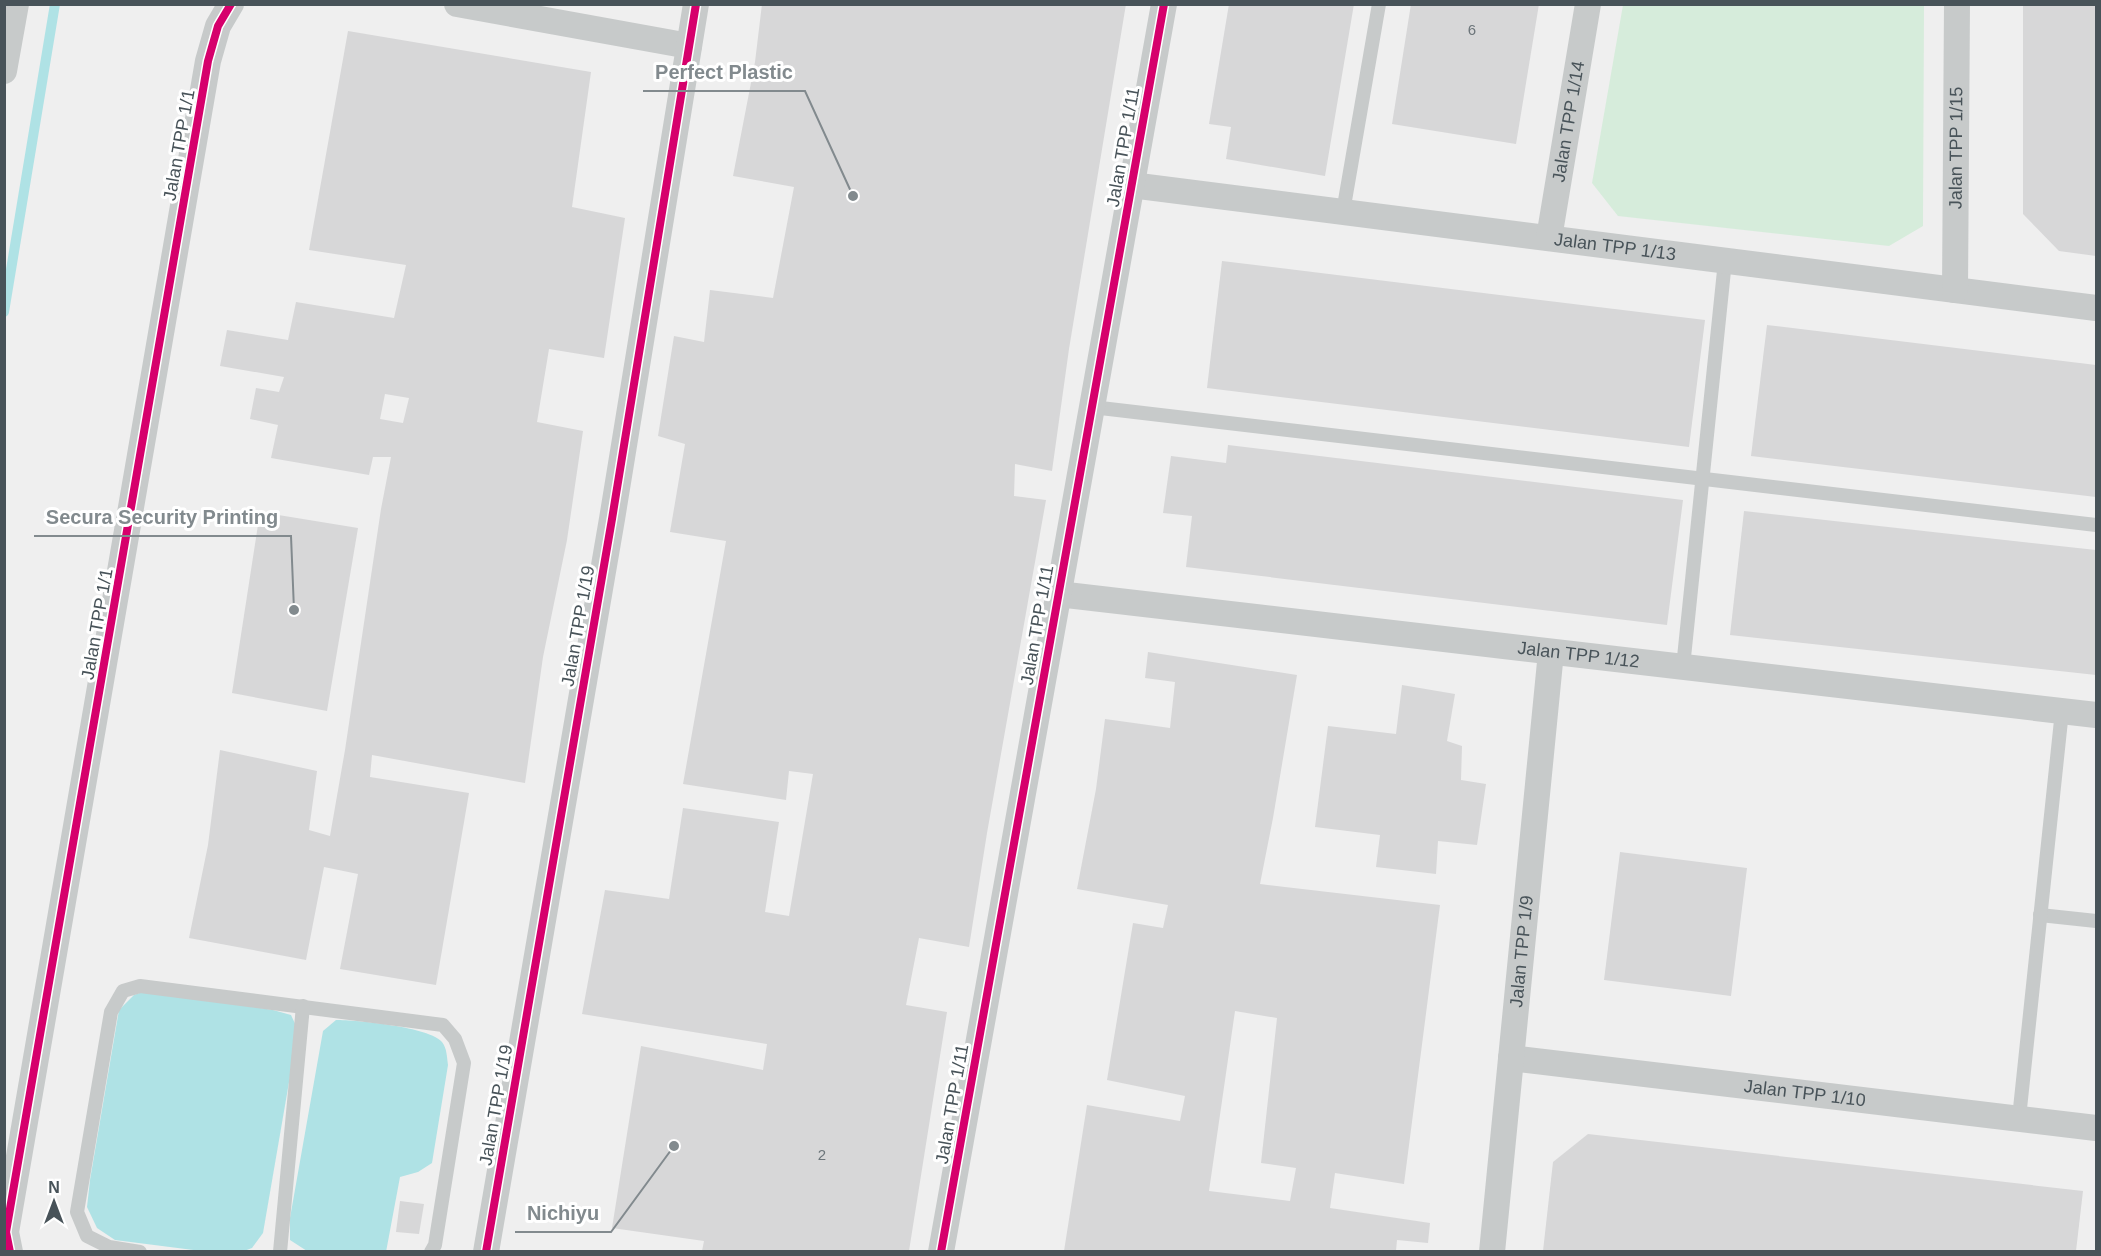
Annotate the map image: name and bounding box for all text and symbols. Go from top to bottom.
house number: 6 [1468,21,1476,38]
callout: Perfect Plastic [643,53,805,91]
street label: Jalan TPP 1/14 [1548,60,1588,184]
text: Perfect Plastic [655,61,793,83]
street label: Jalan TPP 1/11 [1103,86,1143,208]
street label: Jalan TPP 1/15 [1946,87,1966,209]
street label: Jalan TPP 1/1 [159,88,199,202]
street label: Jalan TPP 1/13 [1553,229,1677,264]
callout: Secura Security Printing [34,498,291,536]
text: Secura Security Printing [46,506,278,528]
street label: Jalan TPP 1/19 [558,564,598,688]
street label: Jalan TPP 1/11 [1017,564,1057,686]
street label: Jalan TPP 1/1 [77,567,117,681]
street label: Jalan TPP 1/12 [1516,638,1640,672]
street label: Jalan TPP 1/9 [1506,894,1537,1008]
street label: Jalan TPP 1/19 [476,1043,516,1167]
street label: Jalan TPP 1/11 [932,1043,972,1165]
street label: Jalan TPP 1/10 [1743,1076,1867,1110]
house number: 2 [818,1146,826,1163]
north arrow [24,1172,84,1232]
text: N [48,1179,60,1196]
callout: Nichiyu [515,1194,611,1232]
text: Nichiyu [527,1202,599,1224]

